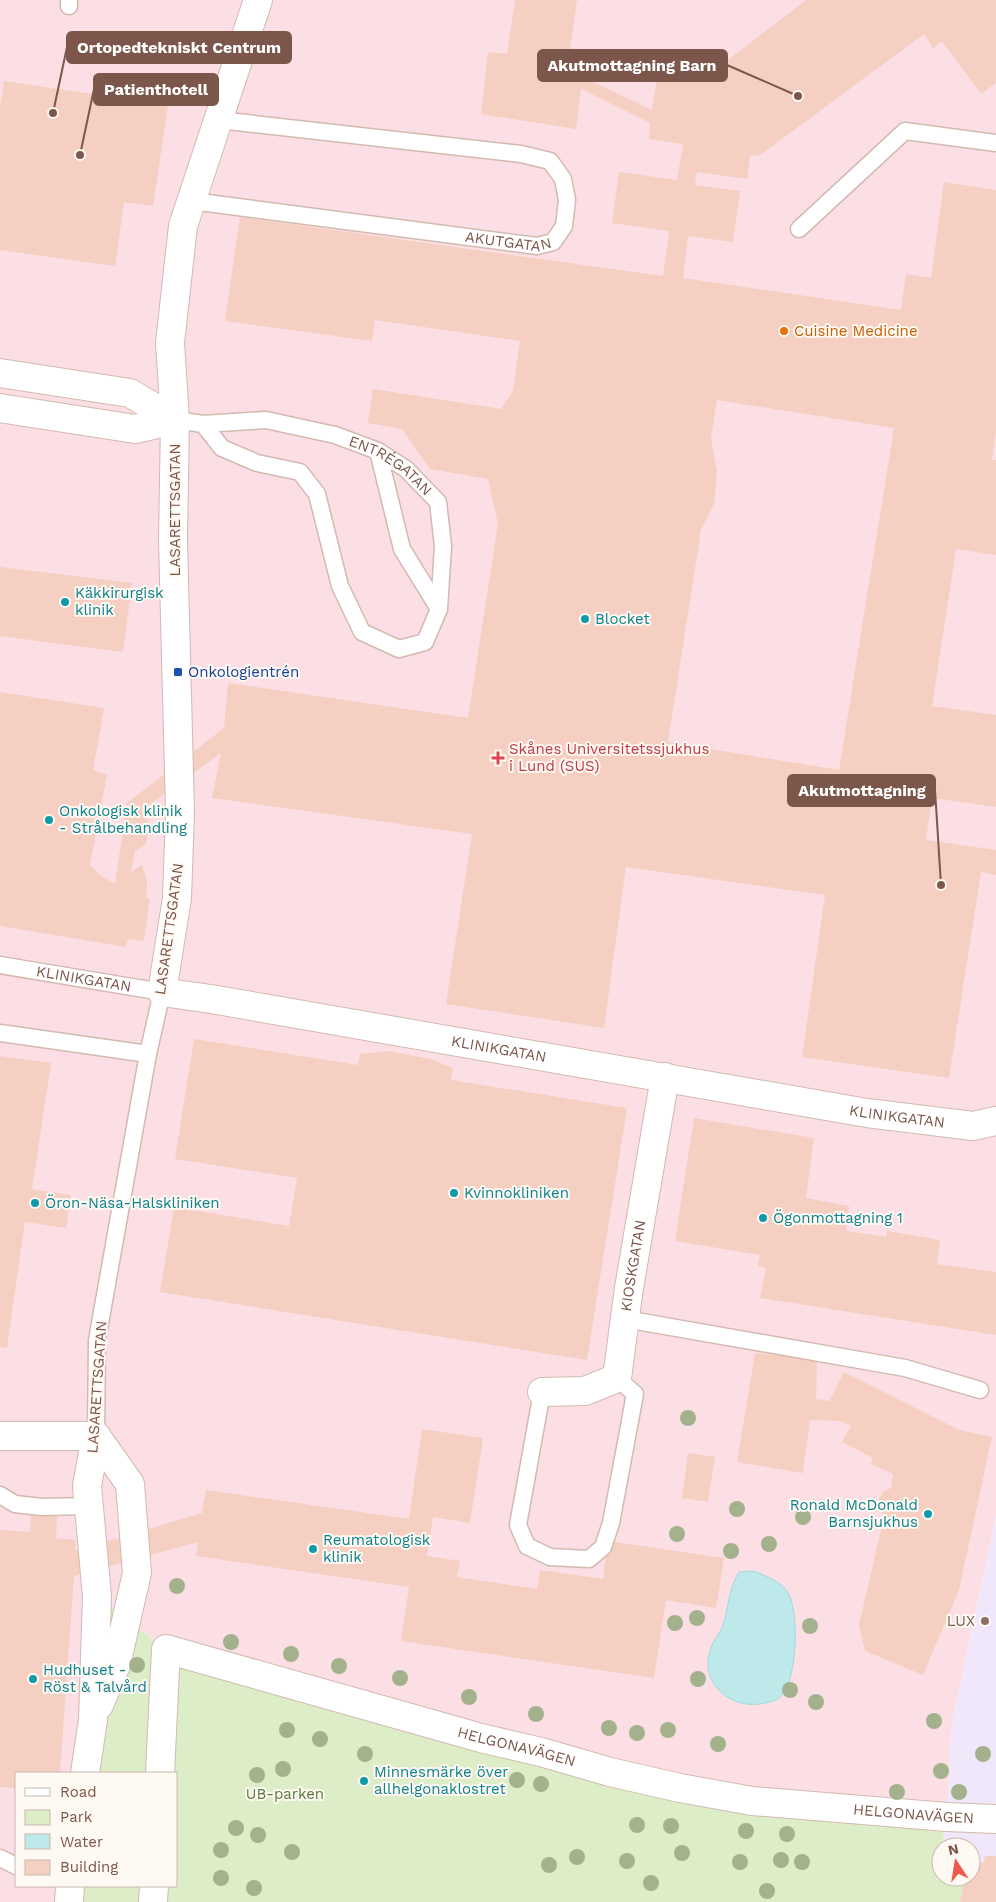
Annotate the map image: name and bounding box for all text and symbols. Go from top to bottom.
callout: Ortopedtekniskt Centrum [67,32,291,63]
text: Ortopedtekniskt Centrum [77,38,281,57]
callout: Akutmottagning Barn [538,50,727,81]
text: Akutmottagning Barn [547,56,717,75]
callout: Patienthotell [94,74,218,105]
text: Patienthotell [104,80,209,99]
street label: AKUTGATAN [464,228,553,255]
place label: Cuisine Medicine [794,322,918,340]
marker: Cuisine Medicine [778,325,790,337]
street label: ENTRÉGATAN [346,432,436,499]
street label: LASARETTSGATAN [166,444,184,577]
place label: Käkkirurgisk klinik [75,584,164,619]
marker: Käkkirurgisk klinik [59,596,71,608]
place label: Blocket [595,610,650,628]
marker: Blocket [579,613,591,625]
place label: Onkologientrén [188,663,299,681]
marker: Onkologientrén [172,666,184,678]
place label: Skånes Universitetssjukhus i Lund (SUS) [509,740,709,775]
marker: Skånes Universitetssjukhus i Lund (SUS) [491,751,505,765]
callout: Akutmottagning [788,775,935,806]
text: Akutmottagning [798,781,926,800]
place label: Onkologisk klinik - Strålbehandling [59,802,187,837]
marker: Onkologisk klinik - Strålbehandling [43,814,55,826]
street label: LASARETTSGATAN [151,862,187,996]
street label: KLINIKGATAN [35,962,133,996]
street label: KLINIKGATAN [450,1032,548,1066]
street label: KLINIKGATAN [848,1101,946,1131]
place label: Kvinnokliniken [464,1184,569,1202]
marker: Kvinnokliniken [448,1187,460,1199]
place label: Öron-Näsa-Halskliniken [45,1194,220,1212]
marker: Öron-Näsa-Halskliniken [29,1197,41,1209]
place label: Ögonmottagning 1 [773,1209,903,1227]
marker: Ögonmottagning 1 [757,1212,769,1224]
street label: KIOSKGATAN [617,1219,649,1313]
street label: LASARETTSGATAN [83,1320,111,1454]
place label: Ronald McDonald Barnsjukhus [790,1496,918,1531]
marker: Ronald McDonald Barnsjukhus [922,1508,934,1520]
place label: Reumatologisk klinik [323,1531,431,1566]
marker: Reumatologisk klinik [307,1543,319,1555]
place label: LUX [947,1612,975,1630]
marker: LUX [979,1615,991,1627]
place label: Hudhuset - Röst & Talvård [43,1661,147,1696]
marker: Hudhuset - Röst & Talvård [27,1673,39,1685]
street label: HELGONAVÄGEN [455,1723,578,1771]
place label: Minnesmärke över allhelgonaklostret [374,1763,508,1798]
legend [15,1772,178,1887]
marker: Minnesmärke över allhelgonaklostret [358,1775,370,1787]
text: Road [60,1783,97,1801]
park label: UB-parken [246,1785,324,1803]
street label: HELGONAVÄGEN [852,1800,974,1827]
text: Park [60,1808,93,1826]
text: Water [60,1833,103,1851]
north arrow [931,1837,981,1887]
text: N [947,1840,960,1858]
text: Building [60,1858,118,1876]

